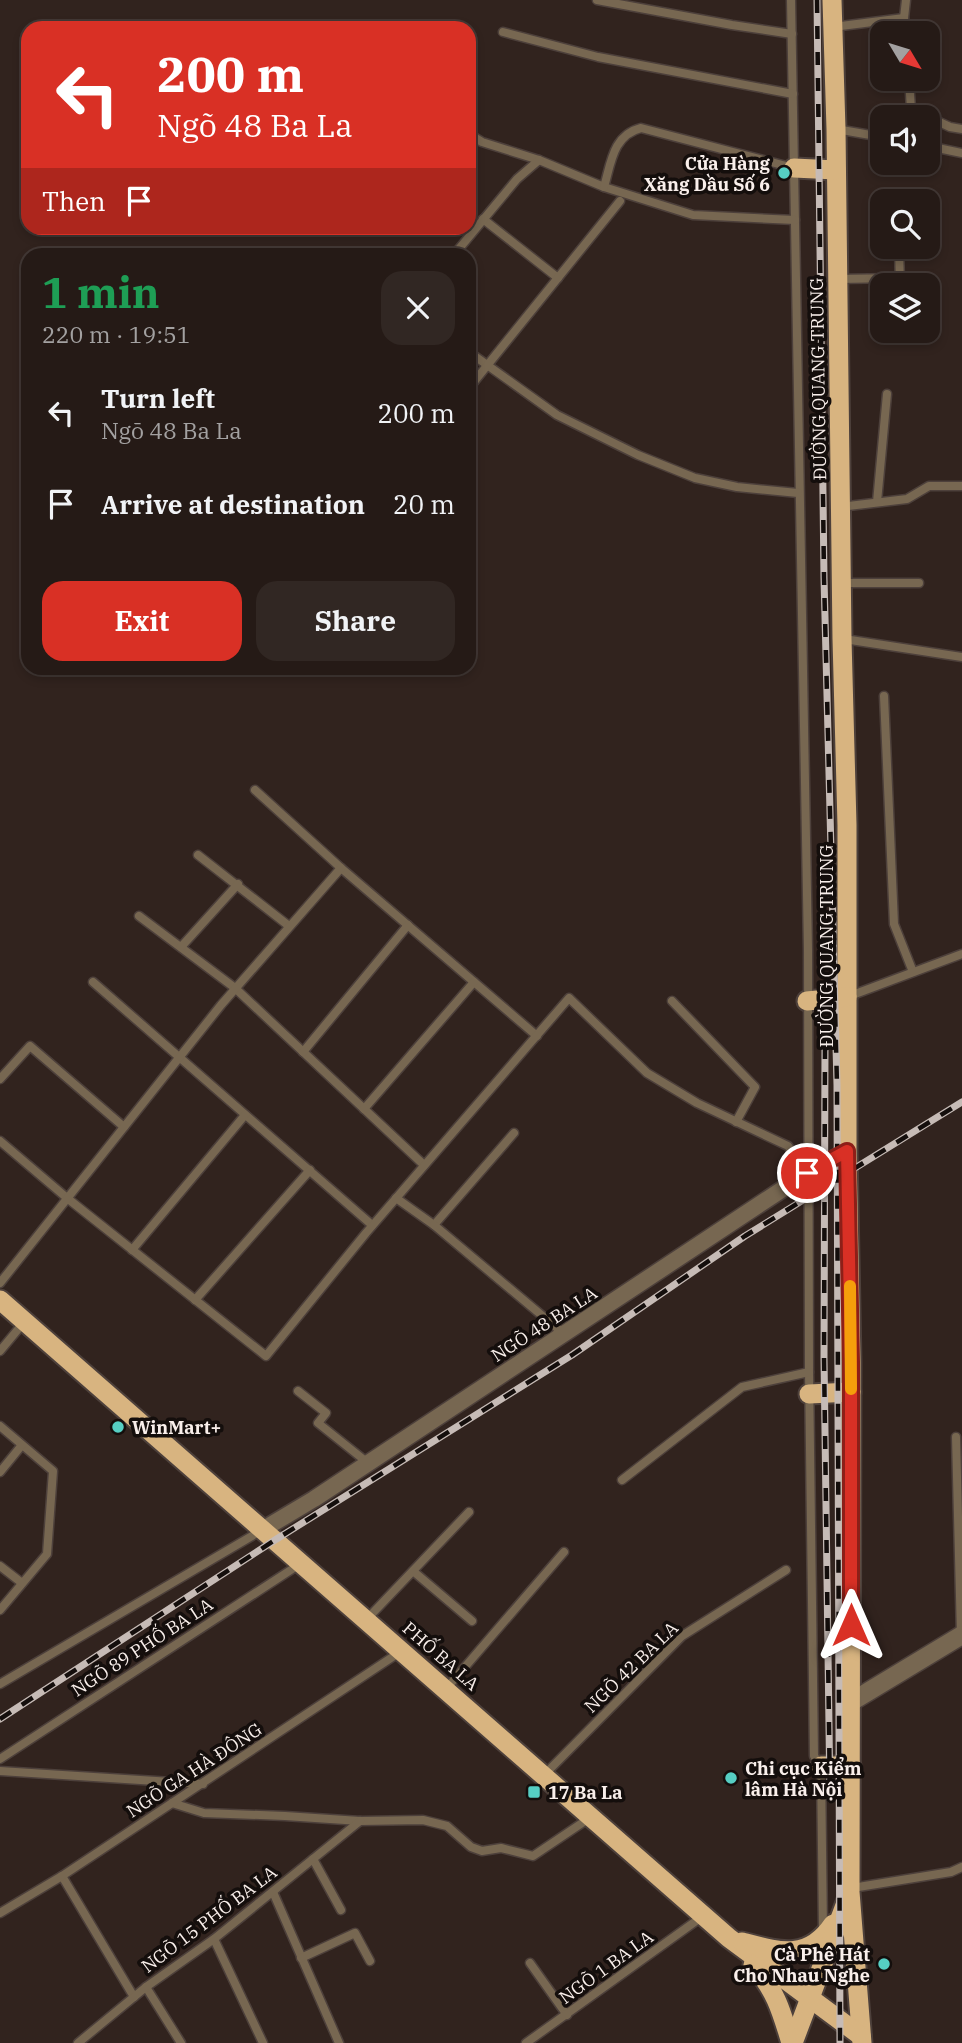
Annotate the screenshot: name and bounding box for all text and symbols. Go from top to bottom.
north arrow [870,21,940,91]
map controls [870,21,940,343]
text: 200 m [157,42,304,105]
icon: left [42,49,133,140]
text: Ngõ 48 Ba La [157,104,353,146]
button: sound [870,105,940,175]
place label: Cửa Hàng Xăng Dầu Số 6 [644,152,771,196]
marker: Cửa Hàng Xăng Dầu Số 6 [776,165,792,181]
icon: arrive [120,182,158,220]
text: Then [42,184,106,218]
button: search [870,189,940,259]
text: 1 min [42,265,160,320]
button: close [381,271,455,345]
button: layers [870,273,940,343]
street label: ĐƯỜNG QUANG TRUNG [804,277,831,481]
text: 220 m · 19:51 [42,319,191,349]
text: Turn left [101,381,215,415]
icon: left [42,394,80,432]
text: 200 m [377,396,455,430]
text: Ngõ 48 Ba La [101,415,242,445]
icon: arrive [42,485,80,523]
text: Arrive at destination [101,487,365,521]
text: 20 m [393,487,455,521]
button: Exit [42,581,242,661]
button: Share [256,581,455,661]
street label: ĐƯỜNG QUANG TRUNG [814,845,838,1047]
pin [777,1143,837,1203]
icon: arrive [788,1154,826,1192]
street label: NGÕ 48 BA LA [487,1281,602,1367]
place label: WinMart+ [132,1416,221,1439]
marker: WinMart+ [110,1419,126,1435]
position arrow [814,1588,888,1662]
street label: NGÕ 89 PHỐ BA LA [65,1590,218,1701]
street label: PHỐ BA LA [398,1614,486,1696]
street label: NGÕ 42 BA LA [579,1616,683,1718]
street label: NGÕ GA HÀ ĐÔNG [122,1718,266,1822]
place label: Chi cục Kiểm lâm Hà Nội [745,1757,862,1801]
marker: Chi cục Kiểm lâm Hà Nội [723,1770,739,1786]
place label: 17 Ba La [548,1781,623,1804]
marker: 17 Ba La [526,1784,542,1800]
street label: NGÕ 15 PHỐ BA LA [135,1858,282,1978]
street label: NGÕ 1 BA LA [554,1925,658,2009]
place label: Cà Phê Hát Cho Nhau Nghe [733,1943,870,1987]
marker: Cà Phê Hát Cho Nhau Nghe [876,1956,892,1972]

